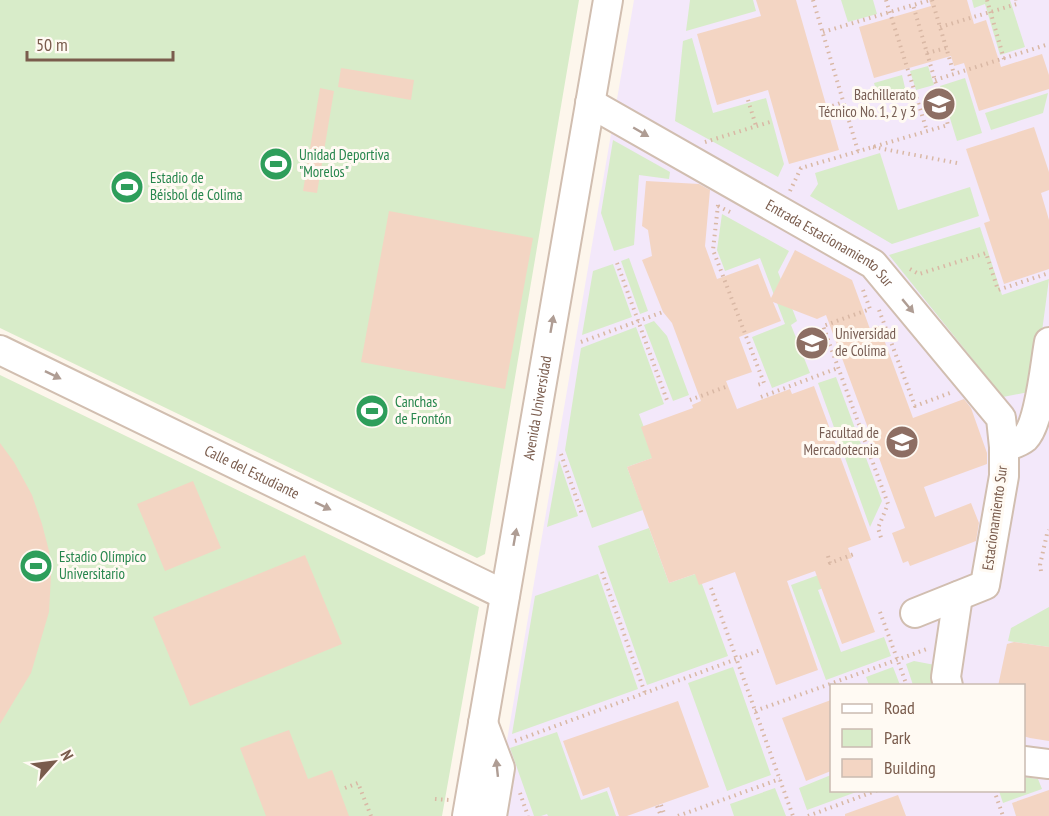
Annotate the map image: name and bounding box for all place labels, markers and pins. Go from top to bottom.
place label: Bachillerato Técnico No. 1, 2 y 3 [819,85,916,121]
school or university icon: Bachillerato Técnico No. 1, 2 y 3 [921,86,957,122]
place label: Unidad Deportiva "Morelos" [299,145,390,181]
sports icon: Unidad Deportiva "Morelos" [258,146,294,182]
place label: Estadio de Béisbol de Colima [150,168,243,204]
sports icon: Estadio de Béisbol de Colima [109,169,145,205]
place label: Universidad de Colima [835,324,896,360]
school or university icon: Universidad de Colima [794,325,830,361]
place label: Canchas de Frontón [395,392,451,428]
sports icon: Canchas de Frontón [354,393,390,429]
place label: Facultad de Mercadotecnia [804,423,879,459]
school or university icon: Facultad de Mercadotecnia [884,424,920,460]
place label: Estadio Olímpico Universitario [59,547,146,583]
sports icon: Estadio Olímpico Universitario [18,548,54,584]

